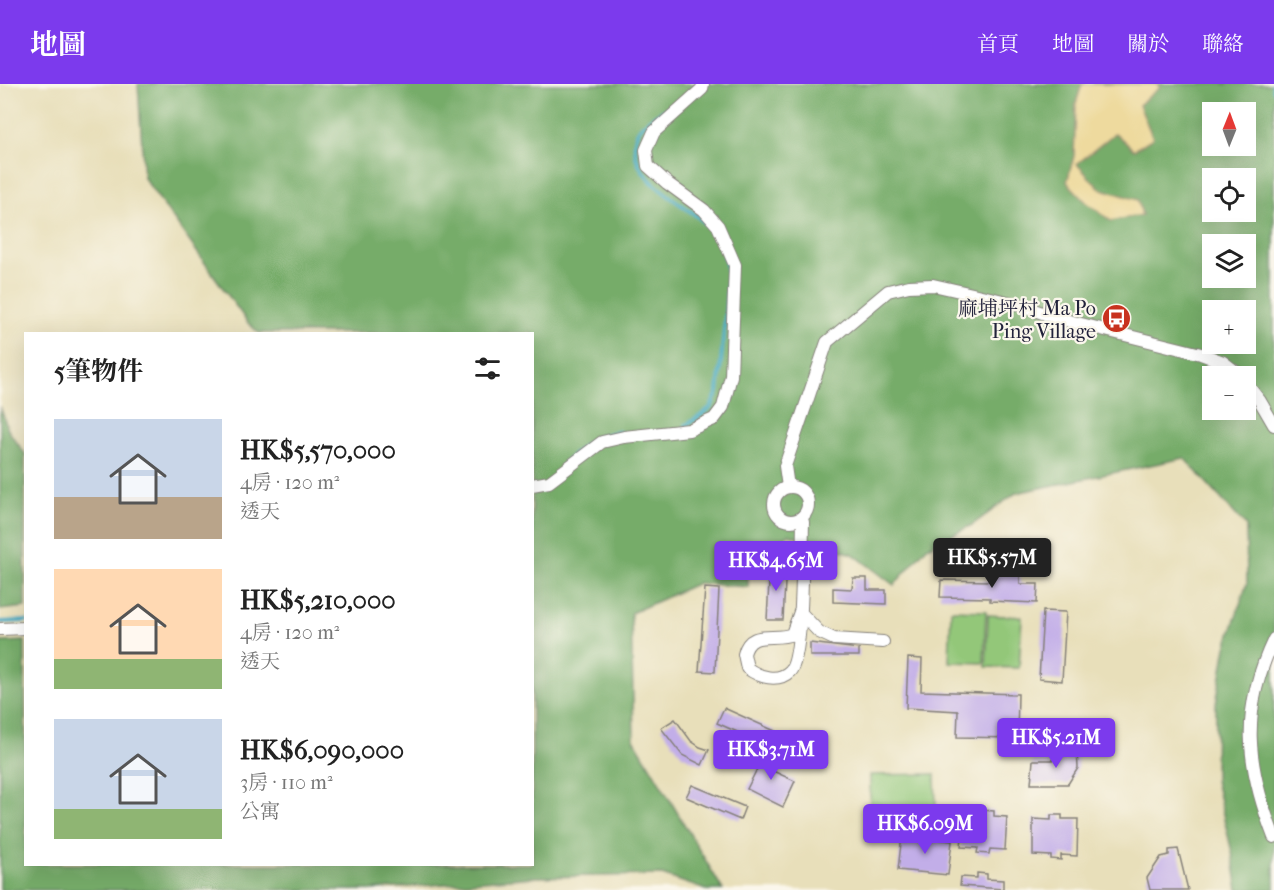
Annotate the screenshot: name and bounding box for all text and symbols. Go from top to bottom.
text: 地圖 [30,28,86,61]
text: 首頁 [977,32,1019,56]
text: 地圖 [1052,32,1094,56]
text: 關於 [1127,32,1169,56]
text: 聯絡 [1202,32,1244,56]
north arrow [1202,102,1256,156]
map controls [1202,102,1256,420]
button: locate [1202,168,1256,222]
button: layers [1202,234,1256,288]
place label: 麻埔坪村 Ma Po Ping Village [958,297,1096,343]
button: + [1202,300,1256,354]
bus stop icon: 麻埔坪村 Ma Po Ping Village [1101,303,1133,335]
icon: filters [471,352,504,385]
text: 5筆物件 [54,356,143,387]
button: − [1202,366,1256,420]
text: HK$5,570,000 [240,435,396,466]
icon: home [102,443,174,515]
text: 4房 · 120 m² [240,471,339,494]
text: 透天 [240,500,280,523]
pin: HK$5.57M [930,538,1054,589]
pin: HK$4.65M [714,541,838,592]
text: HK$5.57M [947,546,1037,569]
text: HK$4.65M [728,549,824,572]
text: HK$5,210,000 [240,585,396,616]
icon: home [102,593,174,665]
text: 4房 · 120 m² [240,621,339,644]
text: 透天 [240,650,280,673]
pin: HK$5.21M [994,718,1118,769]
text: HK$5.21M [1011,726,1101,749]
pin: HK$3.71M [709,730,833,781]
text: HK$6,090,000 [240,735,404,766]
text: HK$3.71M [727,738,815,761]
icon: home [102,743,174,815]
text: 3房 · 110 m² [240,771,333,794]
text: 公寓 [240,800,280,823]
pin: HK$6.09M [863,804,987,855]
text: HK$6.09M [877,812,973,835]

